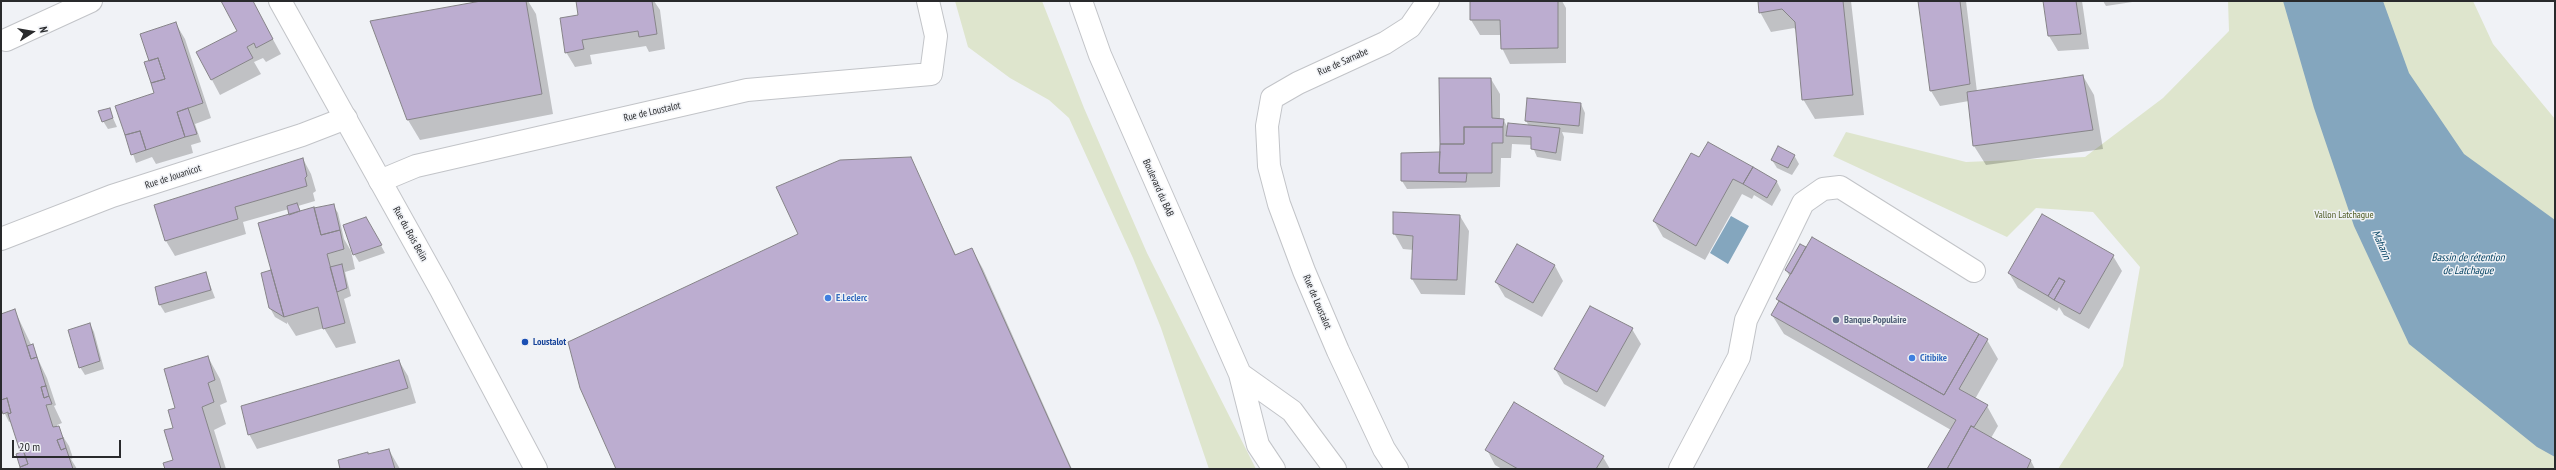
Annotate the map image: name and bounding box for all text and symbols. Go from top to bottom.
north arrow [12,12,52,52]
text: N [36,25,51,34]
street label: Rue de Sarnabe [1316,46,1370,78]
street label: Rue de Loustalot [622,100,682,124]
street label: Boulevard du BAB [1140,157,1176,219]
street label: Rue de Jouanicot [144,162,202,192]
street label: Rue du Bois Belin [390,205,430,263]
park label: Vallon Latchague [2314,209,2374,221]
water label: Maharin [2369,228,2393,262]
water label: Bassin de rétention de Latchague [2431,251,2505,277]
street label: Rue de Loustalot [1300,273,1334,331]
place label: E.Leclerc [836,292,867,304]
marker: E.Leclerc [823,293,833,303]
place label: Banque Populaire [1844,314,1907,326]
marker: Banque Populaire [1831,315,1841,325]
place label: Loustalot [533,336,566,348]
marker: Loustalot [520,337,530,347]
place label: Citibike [1920,352,1947,364]
marker: Citibike [1907,353,1917,363]
scale bar [14,432,123,458]
text: 20 m [19,439,40,454]

